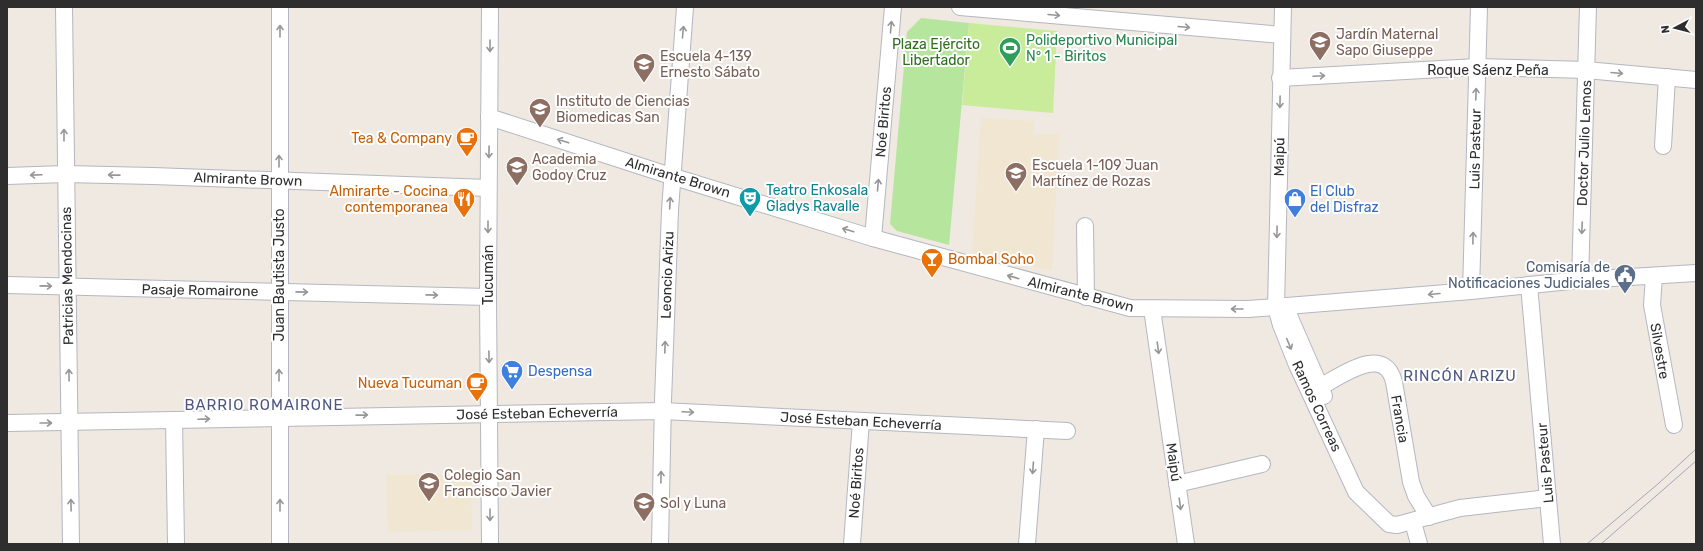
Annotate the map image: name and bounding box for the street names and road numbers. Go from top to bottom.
street label: Roque Sáenz Peña [1427,62,1549,79]
street label: Doctor Julio Lemos [1574,80,1595,206]
street label: Noé Biritos [872,86,895,158]
street label: Luis Pasteur [1466,108,1485,190]
street label: Maipú [1271,137,1288,177]
street label: Almirante Brown [623,153,732,202]
street label: Almirante Brown [193,169,303,190]
street label: Patricias Mendocinas [58,207,77,345]
street label: Juan Bautista Justo [271,209,288,341]
street label: Leoncio Arizu [657,231,678,319]
street label: Tucumán [480,245,497,305]
street label: Almirante Brown [1026,273,1136,316]
street label: Pasaje Romairone [142,281,259,300]
street label: Silvestre [1646,322,1673,381]
street label: Ramos Correas [1288,358,1345,454]
street label: Francia [1387,394,1412,444]
street label: José Esteban Echeverría [456,404,618,423]
street label: José Esteban Echeverría [780,409,942,434]
street label: Luis Pasteur [1533,421,1557,504]
street label: Maipú [1162,442,1185,483]
street label: Noé Biritos [846,447,867,519]

